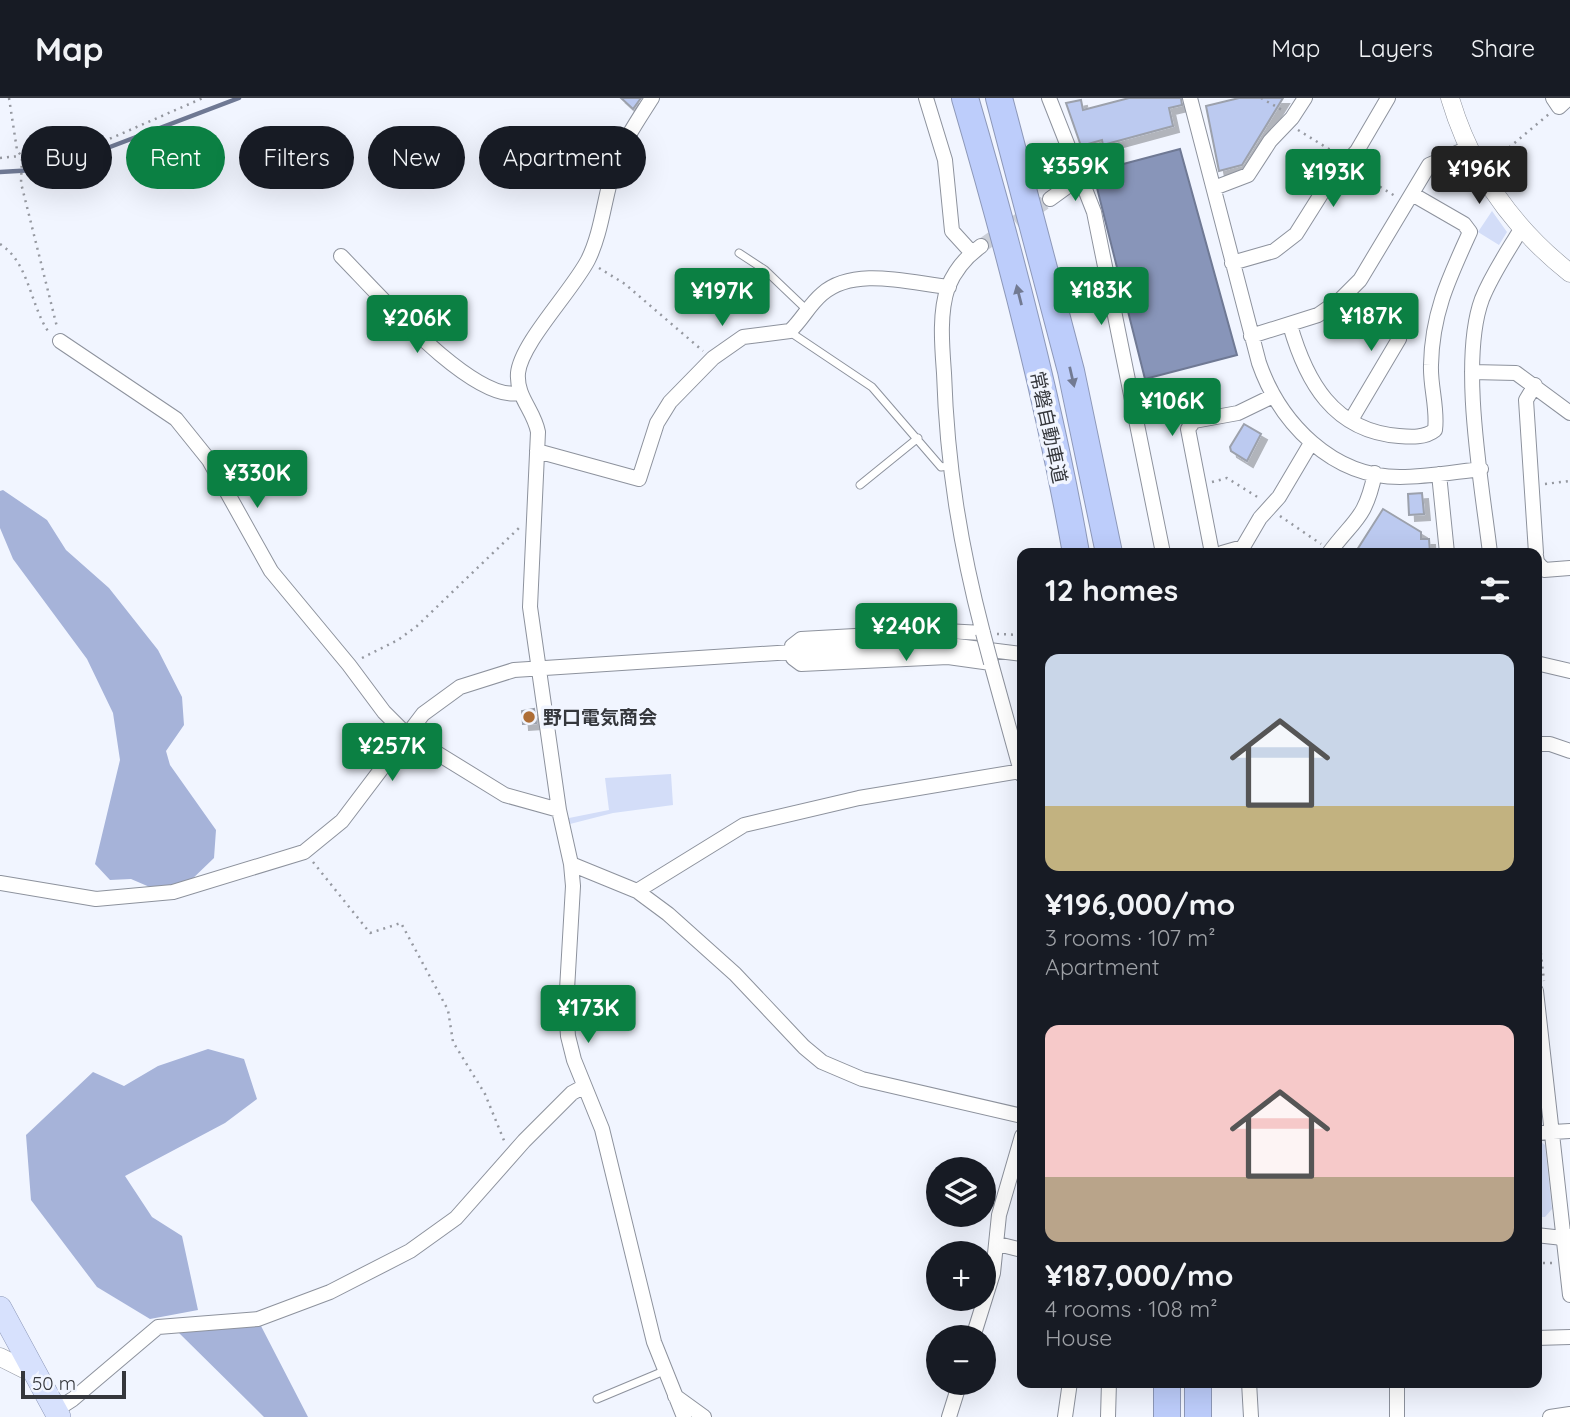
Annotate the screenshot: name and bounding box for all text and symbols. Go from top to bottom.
text: Map [35,28,103,69]
text: Map [1271,33,1320,63]
text: Layers [1358,33,1433,63]
text: Share [1471,33,1535,63]
chip: Buy [21,126,112,189]
chip: Rent [126,126,225,189]
chip: Filters [239,126,354,189]
chip: New [368,126,465,189]
chip: Apartment [479,126,646,189]
pin: ¥359K [1026,144,1124,203]
pin: ¥196K [1430,146,1528,206]
pin: ¥193K [1284,150,1382,209]
text: ¥359K [1041,151,1109,180]
text: ¥196K [1447,154,1511,183]
text: ¥193K [1301,157,1365,186]
pin: ¥197K [673,268,771,328]
pin: ¥183K [1052,268,1150,327]
text: ¥183K [1070,275,1132,304]
text: ¥197K [691,276,753,305]
one-way arrow [1013,284,1024,306]
pin: ¥187K [1322,294,1420,353]
pin: ¥206K [368,296,466,355]
text: ¥187K [1340,301,1402,330]
text: ¥206K [383,303,451,332]
one-way arrow [1067,366,1078,388]
street label: 常磐自動車道 [1025,369,1073,485]
pin: ¥106K [1123,378,1221,438]
text: ¥106K [1140,386,1204,415]
pin: ¥330K [208,450,306,510]
text: ¥330K [223,458,291,487]
text: 12 homes [1045,571,1178,609]
icon: filters [1476,571,1514,609]
pin: ¥240K [857,603,955,663]
text: ¥240K [871,611,941,640]
icon: home [1217,700,1343,826]
place label: 野口電気商会 [543,705,657,729]
marker: 野口電気商会 [521,709,537,725]
pin: ¥257K [343,724,441,783]
text: ¥257K [358,731,426,760]
text: ¥196,000/mo [1045,885,1235,923]
text: 3 rooms · 107 m² [1045,923,1216,952]
text: Apartment [1045,952,1159,981]
pin: ¥173K [539,986,637,1045]
text: ¥173K [557,993,619,1022]
icon: home [1217,1071,1343,1197]
map controls [926,1157,996,1395]
button: layers [926,1157,996,1227]
button: + [926,1241,996,1311]
text: ¥187,000/mo [1045,1256,1234,1294]
text: 4 rooms · 108 m² [1045,1294,1218,1323]
text: House [1045,1323,1112,1352]
button: − [926,1325,996,1395]
scale bar [21,1368,126,1400]
text: 50 m [32,1371,76,1395]

